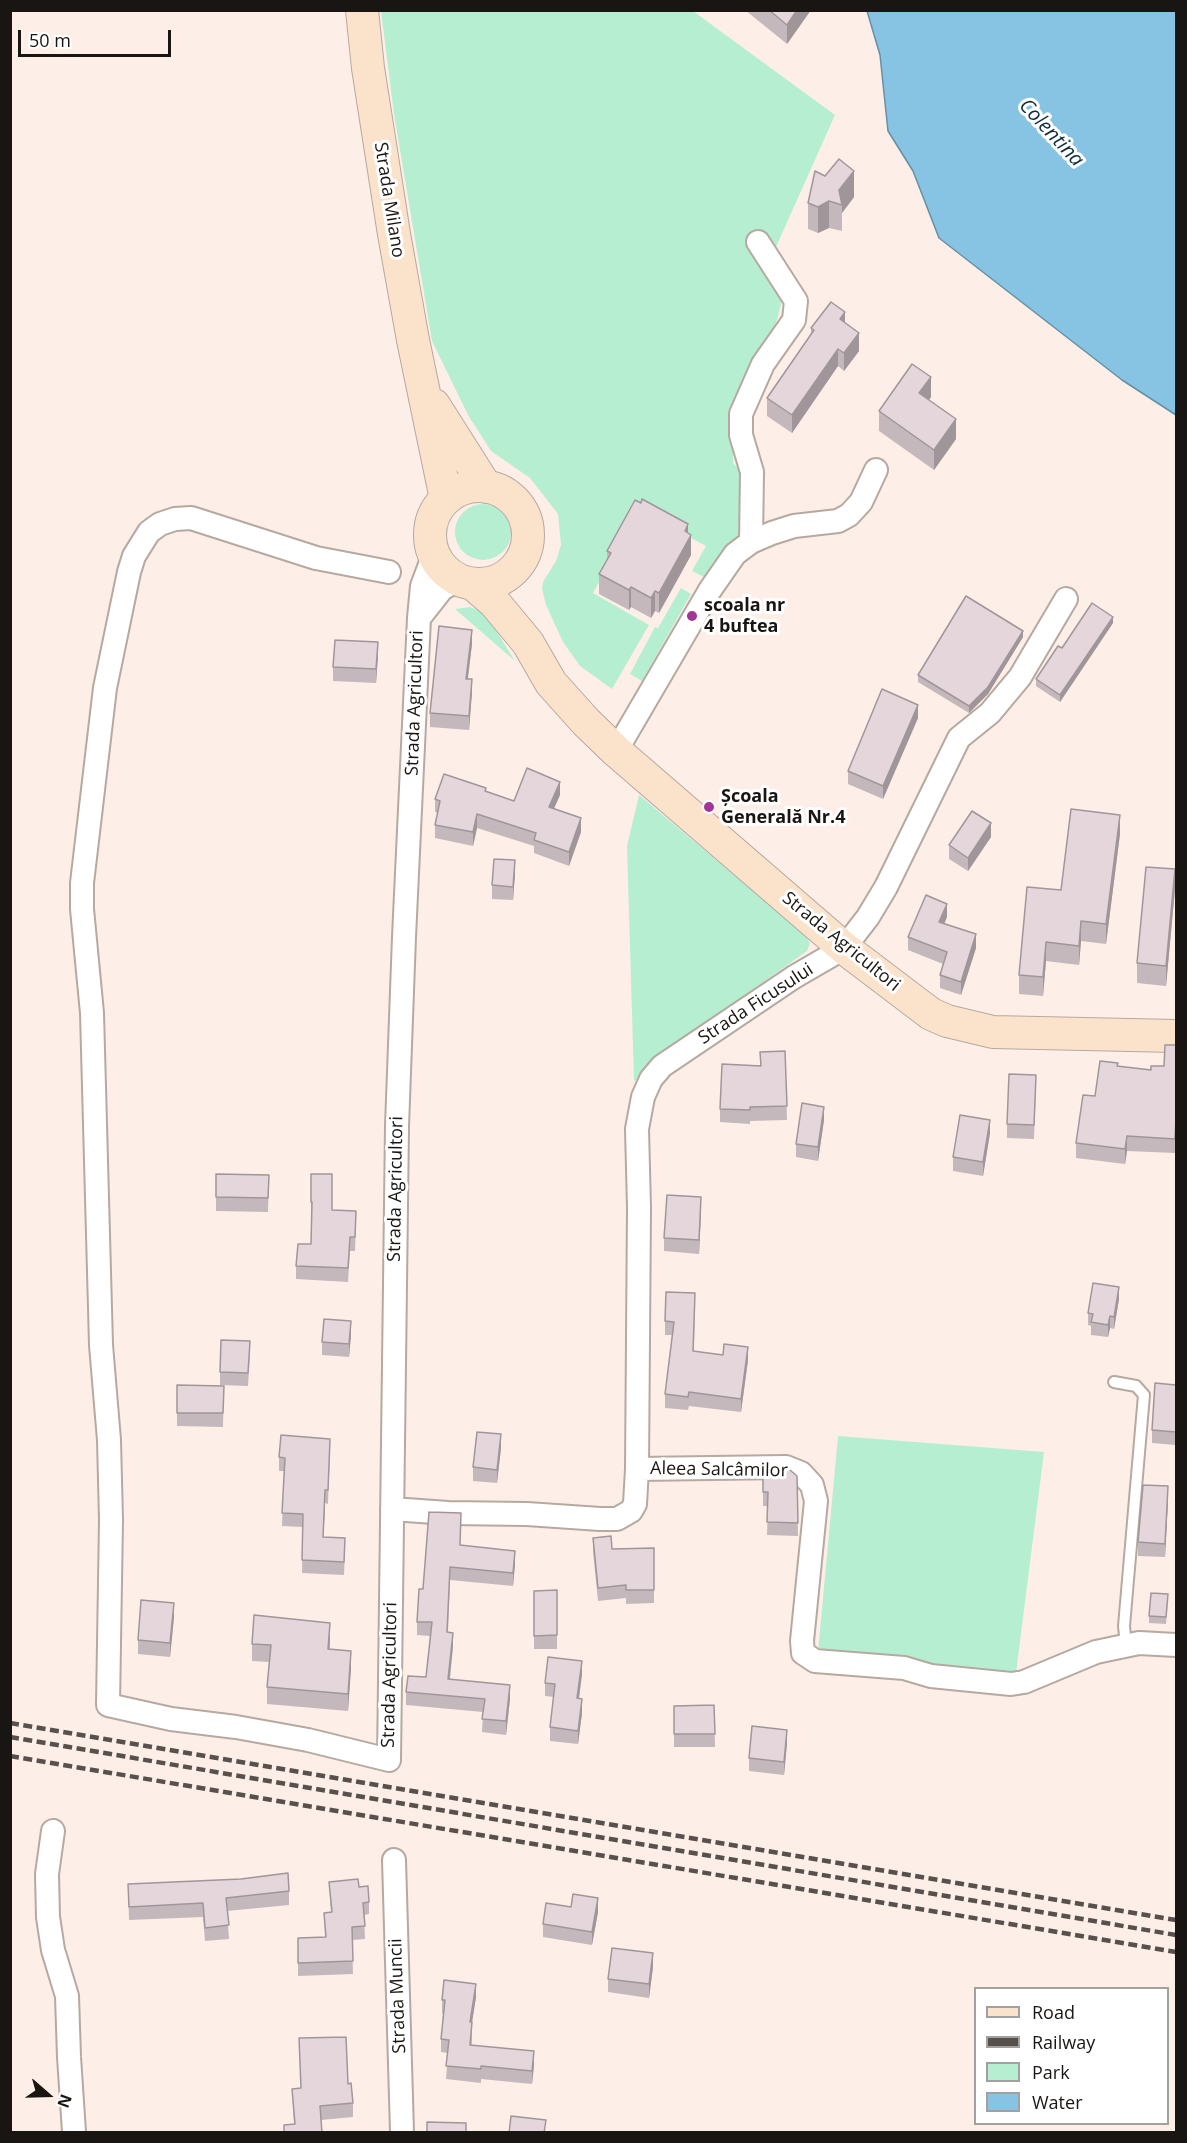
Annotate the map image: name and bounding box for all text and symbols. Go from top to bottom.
scale bar [21,18,174,56]
text: 50 m [29,28,71,52]
water label: Colentina [1014,94,1088,172]
street label: Strada Milano [369,141,409,259]
place label: scoala nr 4 buftea [704,595,785,638]
marker: scoala nr 4 buftea [685,609,699,623]
street label: Strada Agricultori [402,630,428,776]
place label: Școala Generală Nr.4 [721,786,845,828]
marker: Școala Generală Nr.4 [702,800,716,814]
street label: Strada Agricultori [778,888,904,996]
street label: Strada Ficusului [695,959,817,1049]
street label: Strada Agricultori [384,1116,408,1262]
street label: Aleea Salcâmilor [650,1458,788,1482]
street label: Strada Agricultori [378,1602,402,1748]
street label: Strada Muncii [385,1938,411,2054]
legend [974,1987,1169,2125]
text: Road [1032,2000,1075,2024]
text: Railway [1032,2030,1095,2054]
text: Park [1032,2060,1070,2084]
north arrow [18,2065,78,2125]
text: Water [1032,2090,1083,2114]
text: N [52,2091,77,2111]

